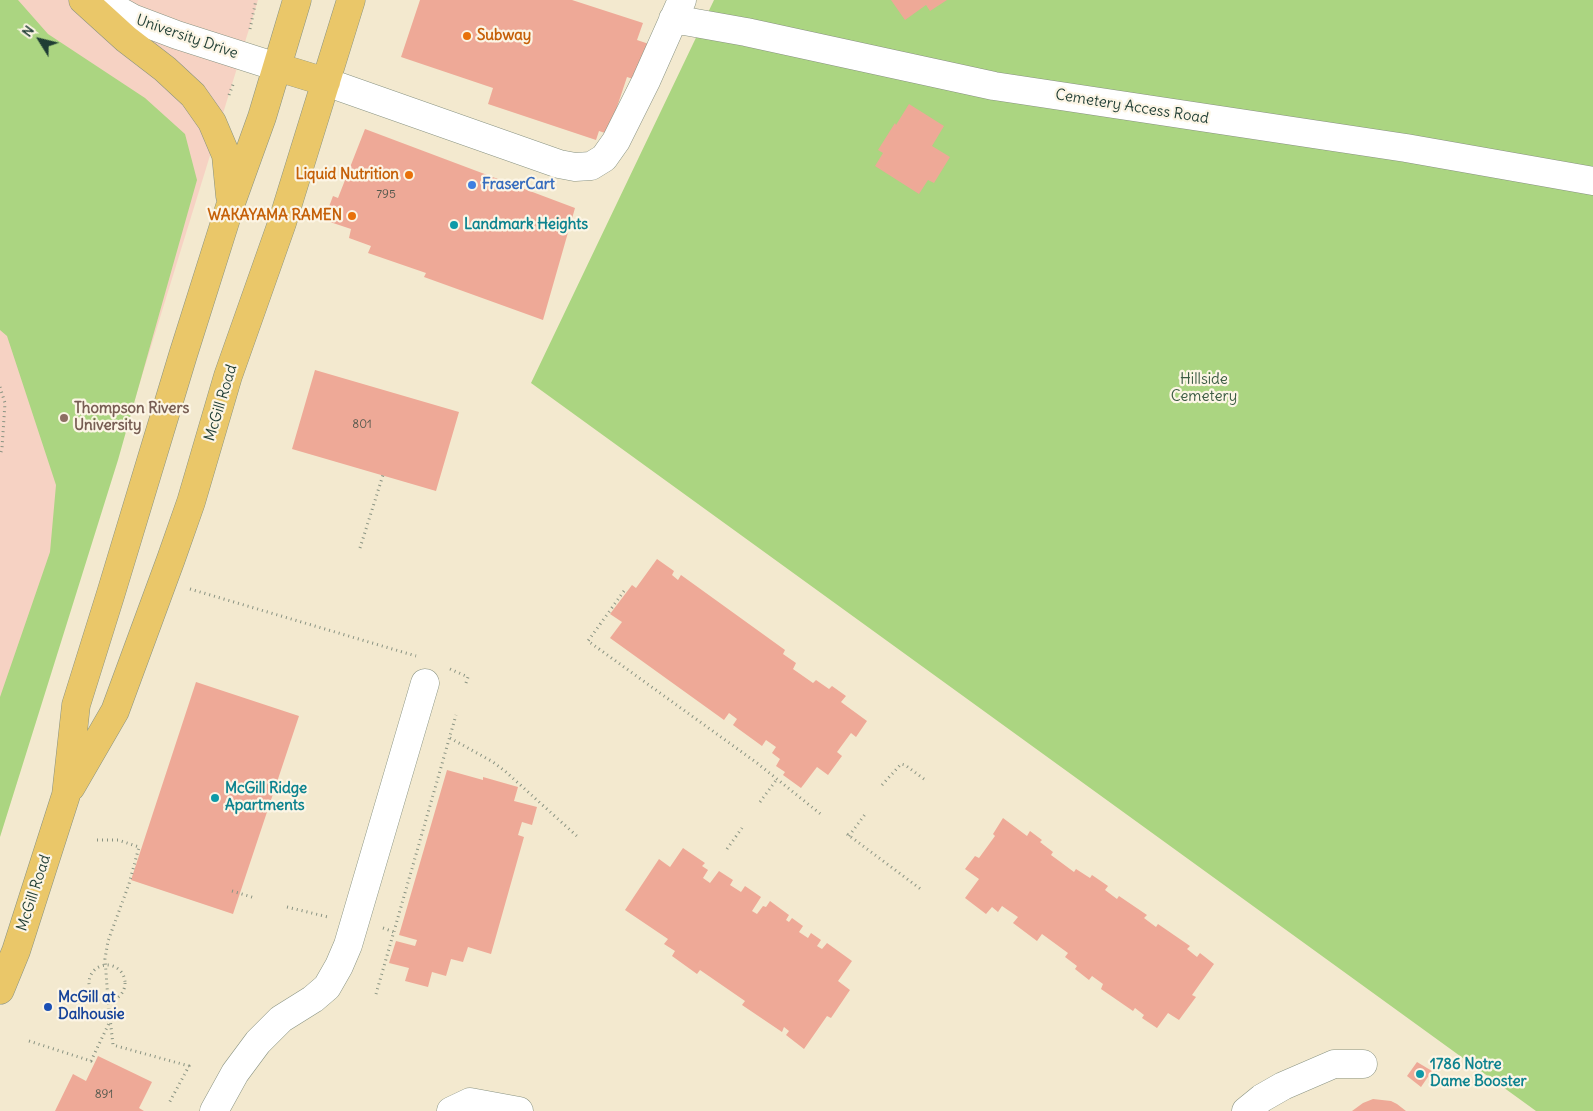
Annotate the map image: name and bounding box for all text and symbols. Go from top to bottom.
street label: University Drive [134,11,240,63]
north arrow [15,15,65,65]
text: N [18,22,38,40]
place label: Subway [477,27,531,45]
marker: Subway [461,30,473,42]
street label: Cemetery Access Road [1054,86,1210,128]
place label: Liquid Nutrition [296,166,399,184]
marker: Liquid Nutrition [403,169,415,181]
place label: FraserCart [482,176,555,194]
marker: FraserCart [466,179,478,191]
house number: 795 [376,188,396,202]
place label: WAKAYAMA RAMEN [208,207,342,225]
marker: WAKAYAMA RAMEN [346,210,358,222]
place label: Landmark Heights [464,216,588,234]
marker: Landmark Heights [448,219,460,231]
street label: McGill Road [201,363,241,443]
park label: Hillside Cemetery [1171,371,1237,406]
place label: Thompson Rivers University [74,400,189,435]
marker: Thompson Rivers University [58,412,70,424]
house number: 801 [352,418,372,432]
place label: McGill Ridge Apartments [225,780,307,815]
marker: McGill Ridge Apartments [209,792,221,804]
street label: McGill Road [13,853,55,933]
place label: McGill at Dalhousie [58,989,125,1024]
marker: McGill at Dalhousie [42,1001,54,1013]
place label: 1786 Notre Dame Booster [1430,1056,1527,1091]
marker: 1786 Notre Dame Booster [1414,1068,1426,1080]
house number: 891 [95,1088,113,1102]

